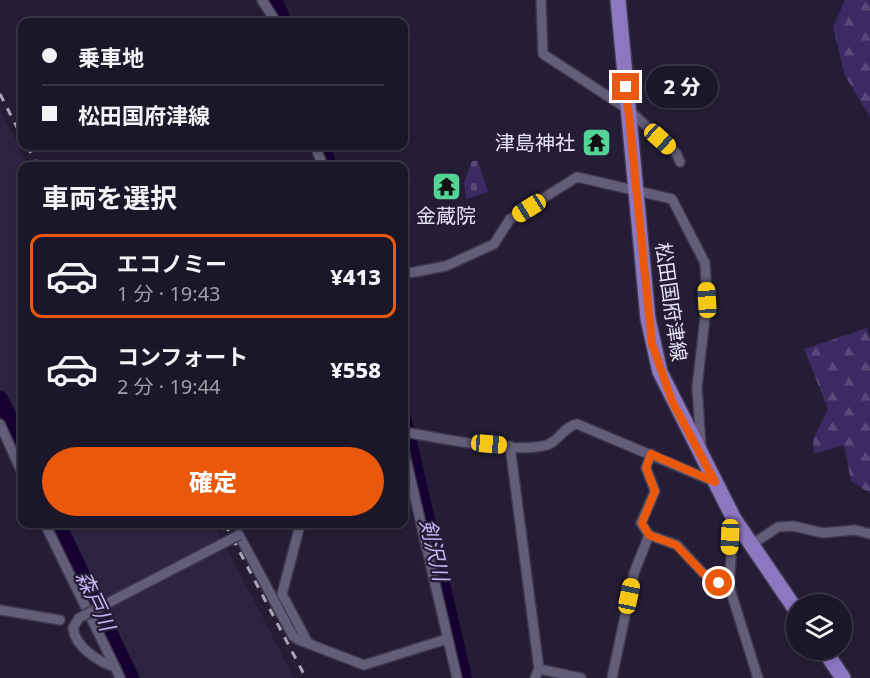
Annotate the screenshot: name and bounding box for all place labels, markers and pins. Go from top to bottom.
temple icon: 津島神社 [580,127,612,159]
place label: 津島神社 [495,129,575,156]
temple icon: 金蔵院 [430,170,462,202]
place label: 金蔵院 [416,202,476,229]

